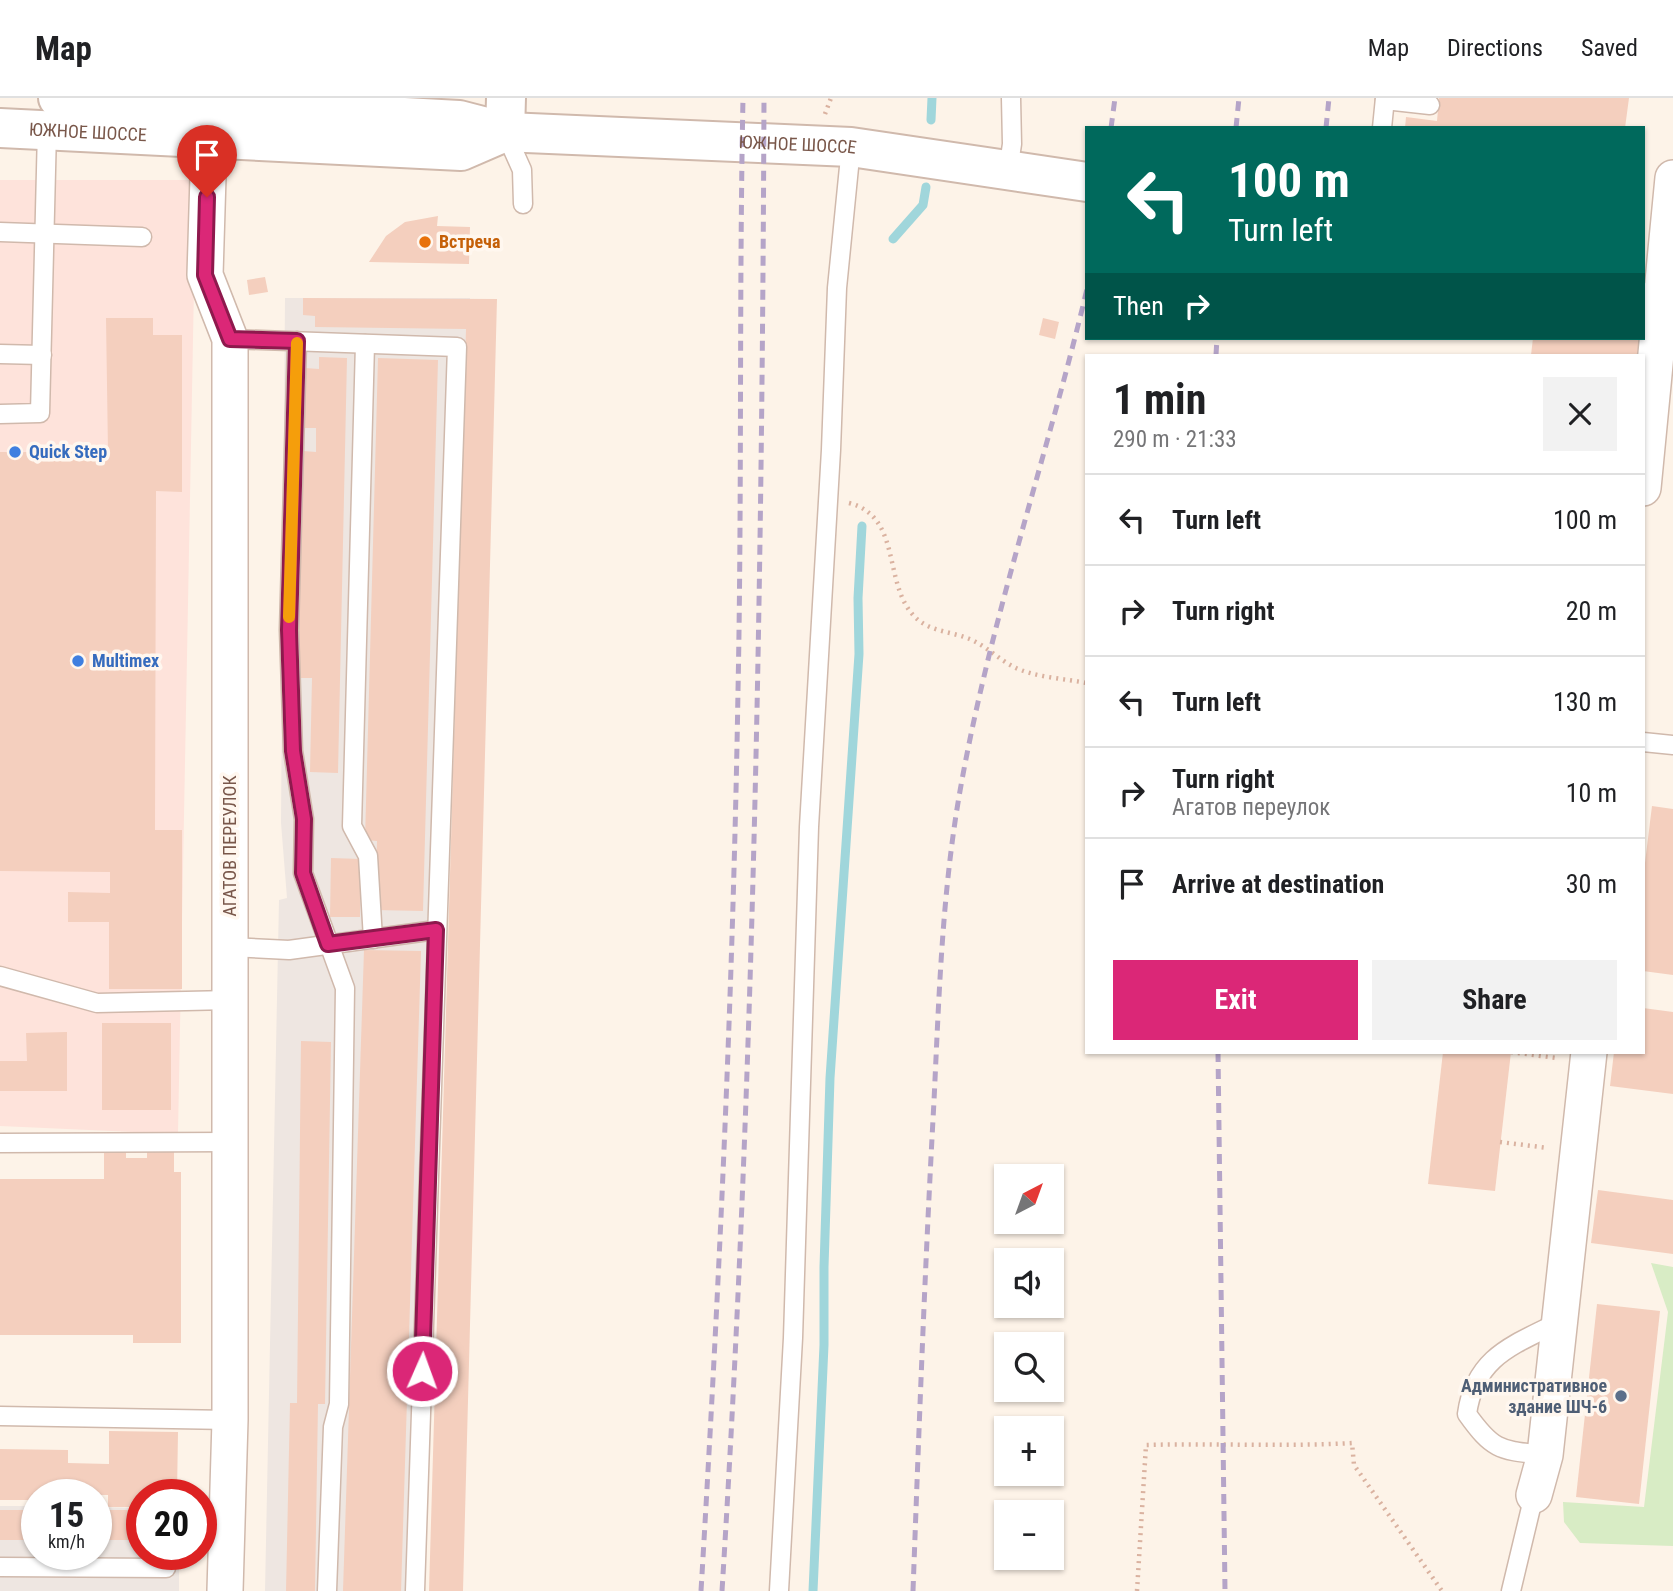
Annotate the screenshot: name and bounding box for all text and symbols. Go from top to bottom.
text: Map [35,29,92,68]
text: Map [1368,34,1409,62]
text: Directions [1447,34,1543,62]
text: Saved [1581,34,1638,62]
street label: ЮЖНОЕ ШОССЕ [29,118,147,145]
pin [177,125,237,197]
street label: ЮЖНОЕ ШОССЕ [738,131,858,158]
icon: arrive [188,136,226,174]
text: 100 m [1228,152,1350,209]
icon: left [1113,154,1204,245]
text: Turn left [1228,211,1333,249]
place label: Встреча [439,231,500,252]
marker: Встреча [417,234,433,250]
icon: right [1178,287,1216,325]
text: Then [1113,291,1164,321]
text: 1 min [1113,375,1206,424]
button: close [1543,377,1617,451]
text: 290 m · 21:33 [1113,426,1237,453]
place label: Quick Step [29,441,107,462]
marker: Quick Step [7,444,23,460]
icon: left [1113,501,1151,539]
text: Turn left [1172,505,1261,535]
text: 100 m [1553,505,1617,535]
icon: right [1113,592,1151,630]
text: Turn right [1172,596,1274,626]
text: 20 m [1566,596,1617,626]
place label: Multimex [92,650,159,671]
marker: Multimex [70,653,86,669]
icon: left [1113,683,1151,721]
text: Turn left [1172,687,1261,717]
text: 130 m [1553,687,1617,717]
text: Turn right [1172,764,1274,794]
icon: right [1113,774,1151,812]
street label: АГАТОВ ПЕРЕУЛОК [219,775,240,917]
text: 10 m [1566,778,1617,808]
text: Агатов переулок [1172,794,1330,821]
icon: arrive [1113,865,1151,903]
text: Arrive at destination [1172,869,1384,899]
text: 30 m [1566,869,1617,899]
button: Exit [1113,960,1358,1040]
button: Share [1372,960,1617,1040]
north arrow [994,1164,1064,1234]
map controls [994,1164,1064,1570]
button: sound [994,1248,1064,1318]
button: search [994,1332,1064,1402]
position arrow [385,1334,459,1408]
place label: Административное здание ШЧ-6 [1461,1375,1607,1417]
marker: Административное здание ШЧ-6 [1613,1388,1629,1404]
button: + [994,1416,1064,1486]
speed limit sign: 20 [126,1479,217,1570]
text: 15 [49,1495,84,1536]
button: − [994,1500,1064,1570]
text: km/h [48,1531,85,1552]

